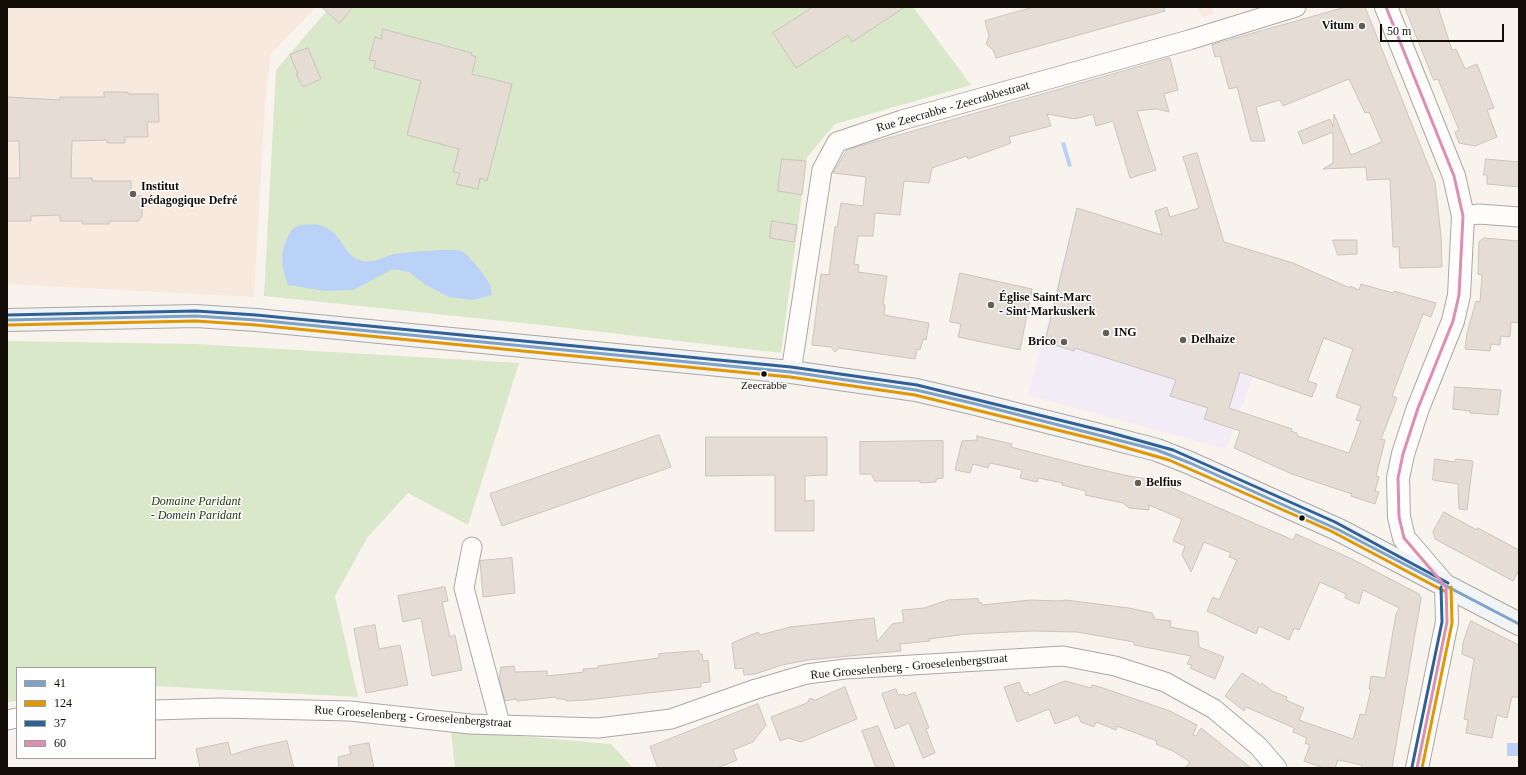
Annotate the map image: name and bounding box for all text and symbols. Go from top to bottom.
scale bar [1382,16,1506,42]
place label: Vitum [1322,19,1354,33]
marker: Vitum [1357,21,1367,31]
text: 50 m [1387,24,1411,38]
street label: Rue Zeecrabbe - Zeecrabbestraat [875,78,1031,136]
place label: Institut pédagogique Defré [141,180,237,208]
marker: Institut pédagogique Defré [128,189,138,199]
place label: Église Saint-Marc - Sint-Markuskerk [999,291,1095,319]
marker: Église Saint-Marc - Sint-Markuskerk [986,300,996,310]
place label: ING [1114,326,1137,340]
marker: ING [1101,328,1111,338]
place label: Delhaize [1191,333,1235,347]
place label: Brico [1028,335,1056,349]
marker: Delhaize [1178,335,1188,345]
marker: Brico [1059,337,1069,347]
marker: Zeecrabbe [759,369,769,379]
place label: Zeecrabbe [741,379,787,393]
place label: Belfius [1146,476,1181,490]
marker: Belfius [1133,478,1143,488]
park label: Domaine Paridant - Domein Paridant [151,495,241,523]
unlabelled marker [1297,513,1307,523]
street label: Rue Groeselenberg - Groeselenbergstraat [810,651,1008,683]
legend [16,667,156,759]
text: 41 [54,676,66,690]
text: 124 [54,696,72,710]
street label: Rue Groeselenberg - Groeselenbergstraat [314,703,512,731]
text: 37 [54,716,66,730]
text: 60 [54,736,66,750]

